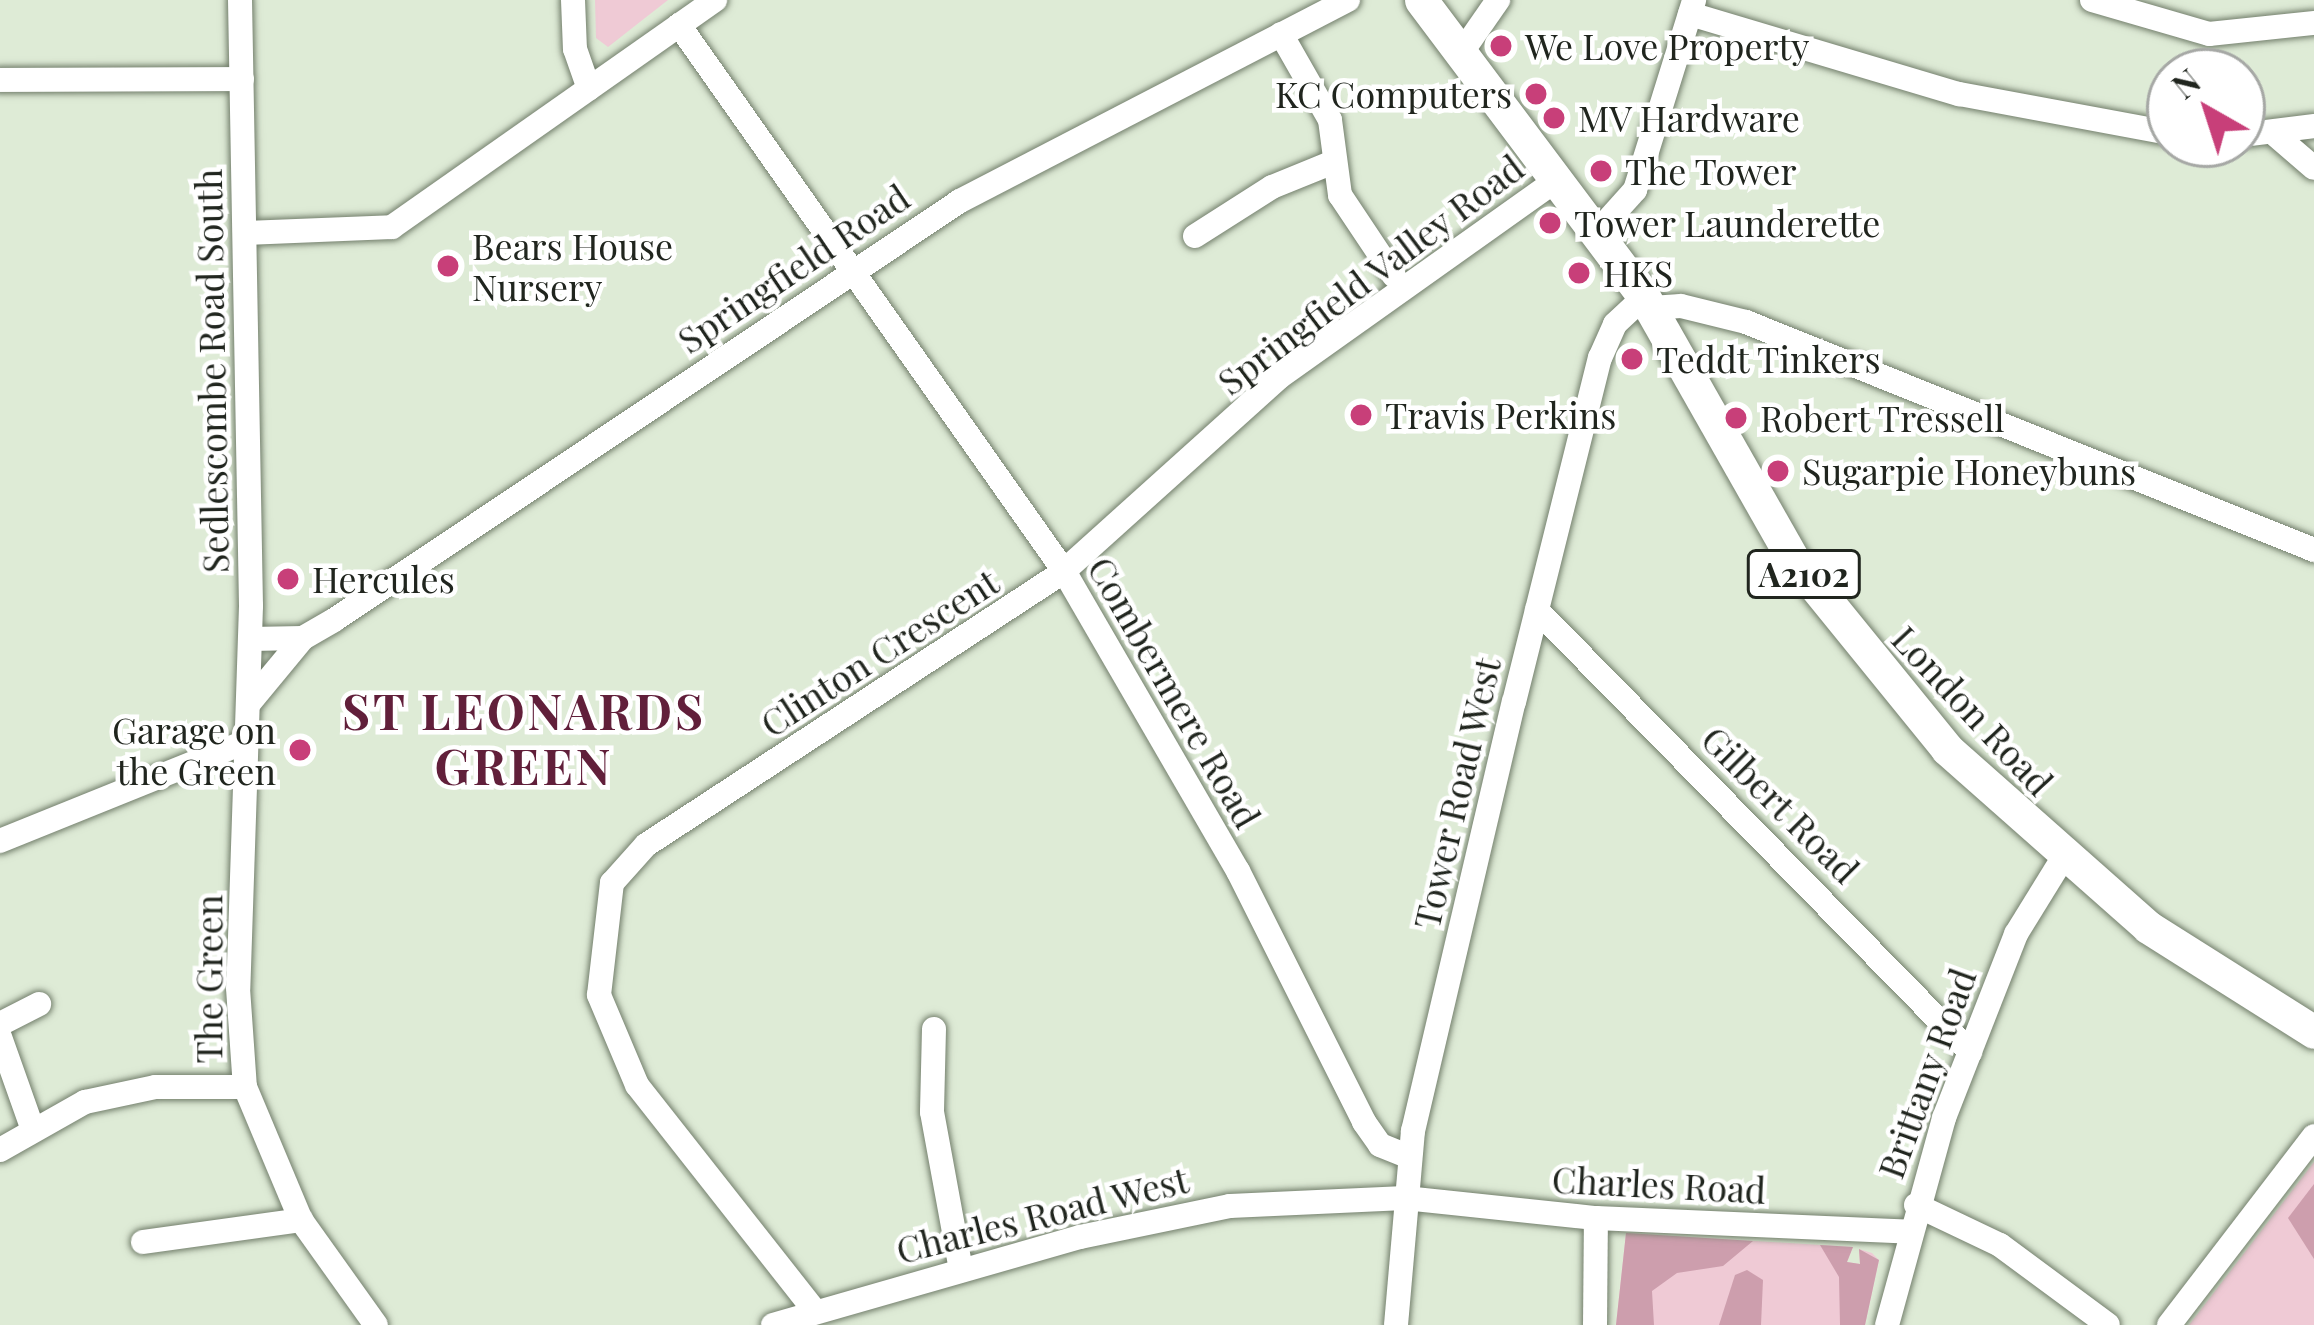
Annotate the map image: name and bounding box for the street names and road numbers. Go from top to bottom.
street label: Springfield Valley Road [1208,145,1532,403]
street label: Sedlescombe Road South [186,168,236,574]
street label: Springfield Road [669,175,917,361]
road number: A2102 [1744,547,1864,601]
street label: Combermere Road [1080,549,1270,835]
street label: Clinton Crescent [752,559,1006,745]
street label: London Road [1884,617,2062,803]
street label: Tower Road West [1404,652,1508,934]
street label: Gilbert Road [1694,717,1868,891]
street label: The Green [186,894,230,1064]
street label: Brittany Road [1868,962,1984,1184]
street label: Charles Road West [891,1157,1193,1271]
street label: Charles Road [1551,1157,1767,1211]

